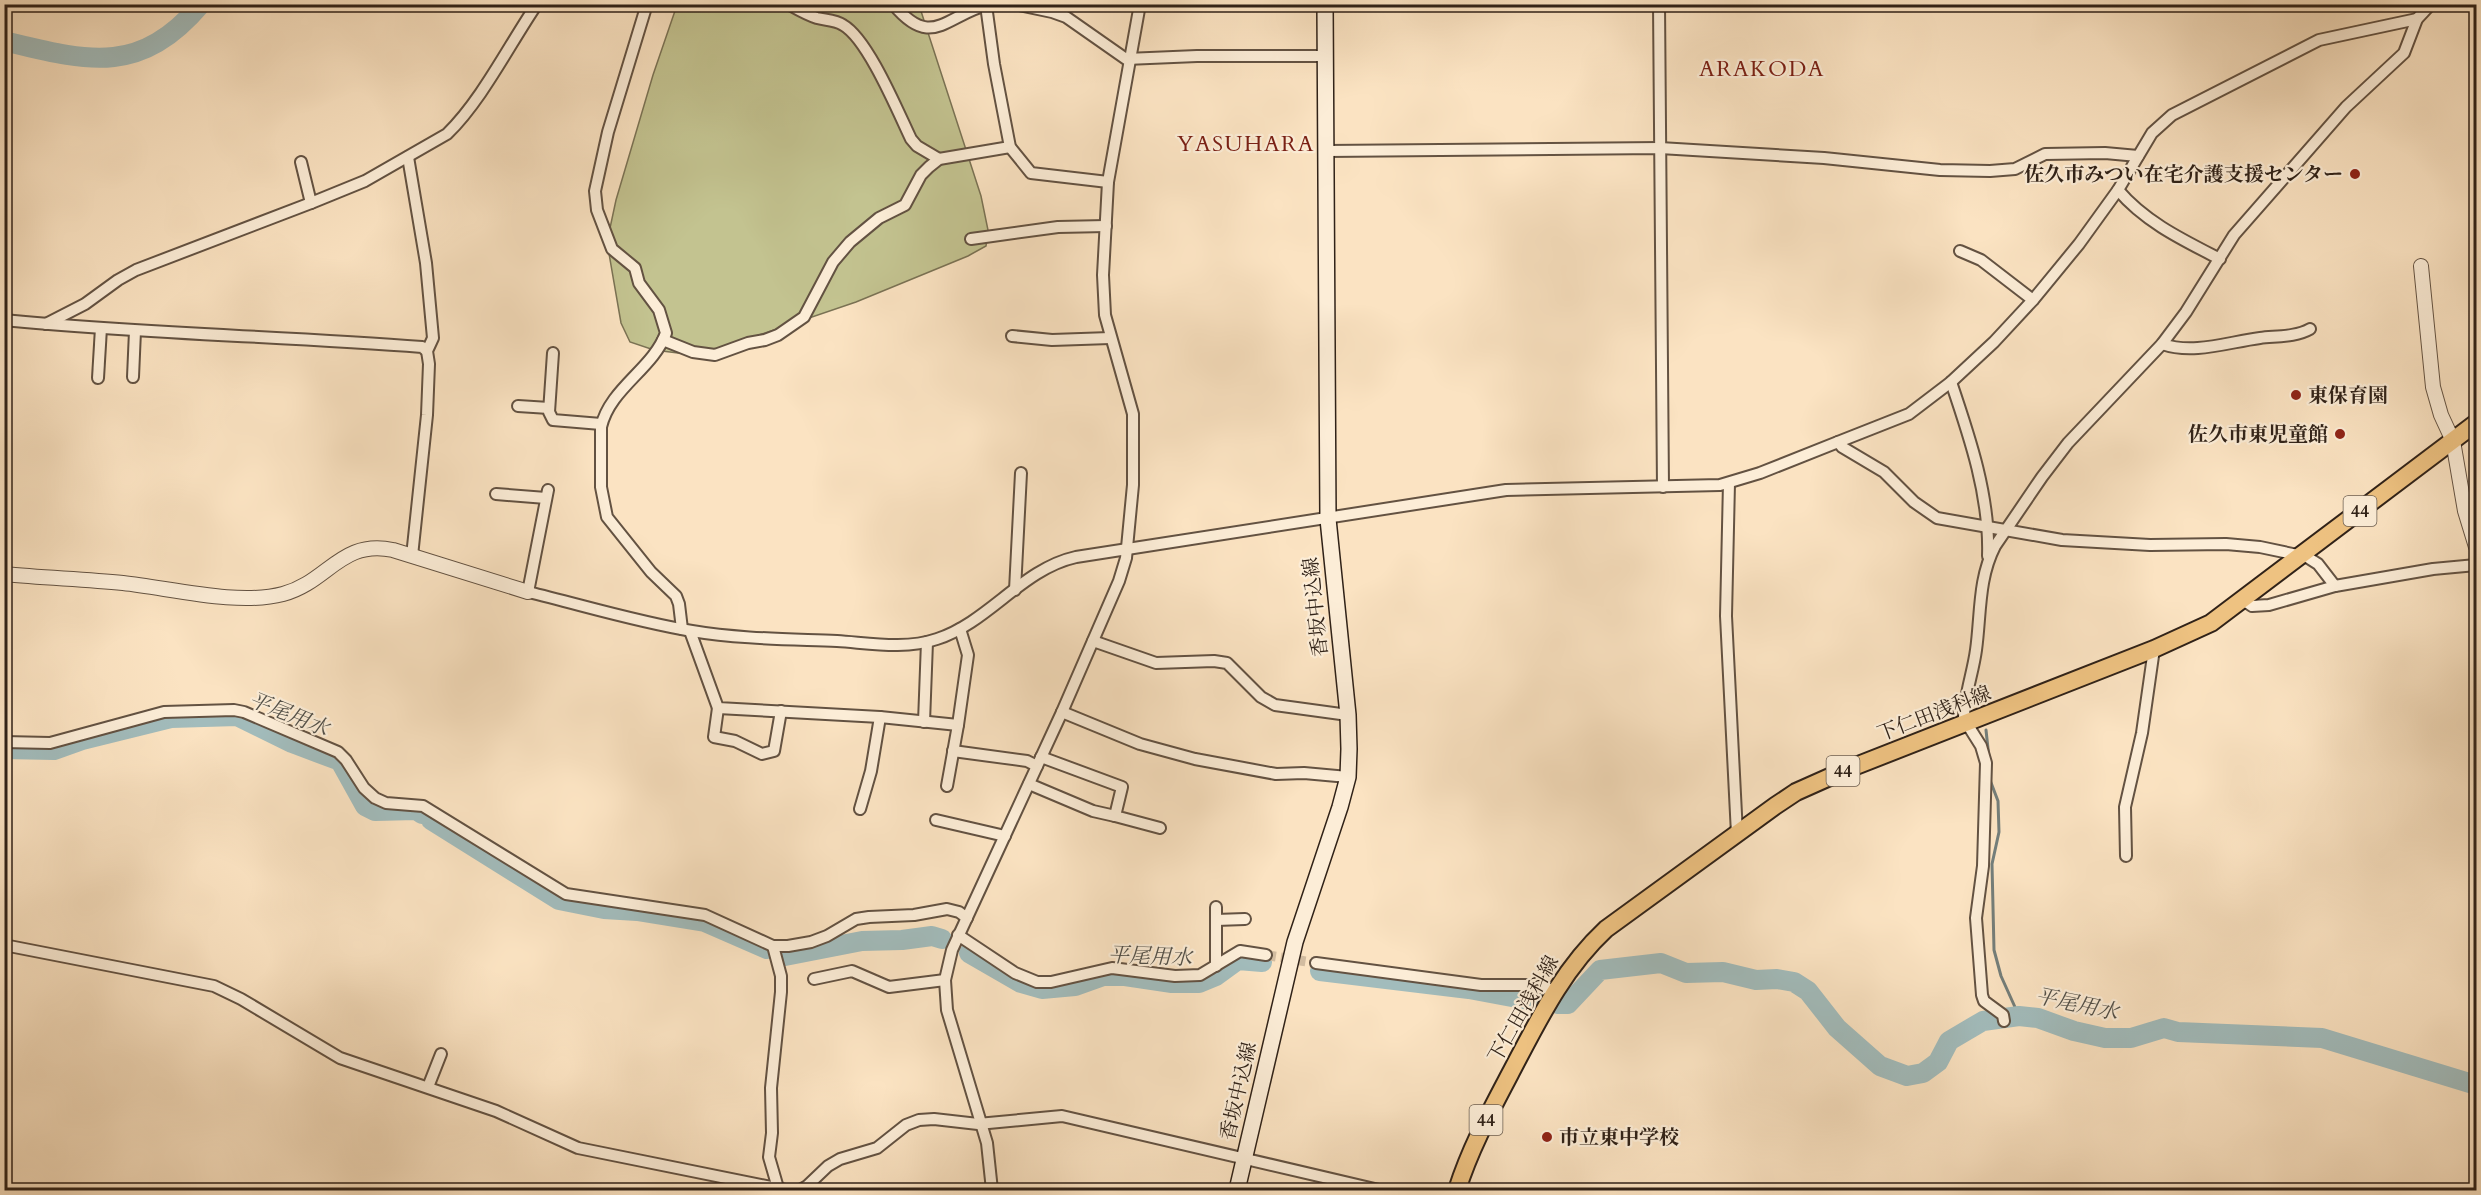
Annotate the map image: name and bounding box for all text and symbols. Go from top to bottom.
district label: ARAKODA [1699,54,1825,84]
district label: YASUHARA [1177,129,1315,159]
place label: 佐久市みつい在宅介護支援センター [2024,161,2343,188]
marker: 佐久市みつい在宅介護支援センター [2348,167,2362,181]
place label: 東保育園 [2308,382,2388,409]
marker: 東保育園 [2289,388,2303,402]
place label: 佐久市東児童館 [2188,421,2328,448]
marker: 佐久市東児童館 [2333,427,2347,441]
road number: 44 [2344,496,2376,526]
street label: 香坂中込線 [1297,556,1334,658]
street label: 下仁田浅科線 [1873,679,1995,748]
water label: 平尾用水 [244,685,335,744]
road number: 44 [1826,756,1860,786]
water label: 平尾用水 [1108,941,1194,973]
street label: 下仁田浅科線 [1482,951,1565,1068]
water label: 平尾用水 [2033,982,2123,1028]
street label: 香坂中込線 [1214,1039,1263,1143]
road number: 44 [1470,1105,1502,1135]
place label: 市立東中学校 [1559,1124,1679,1151]
marker: 市立東中学校 [1540,1130,1554,1144]

